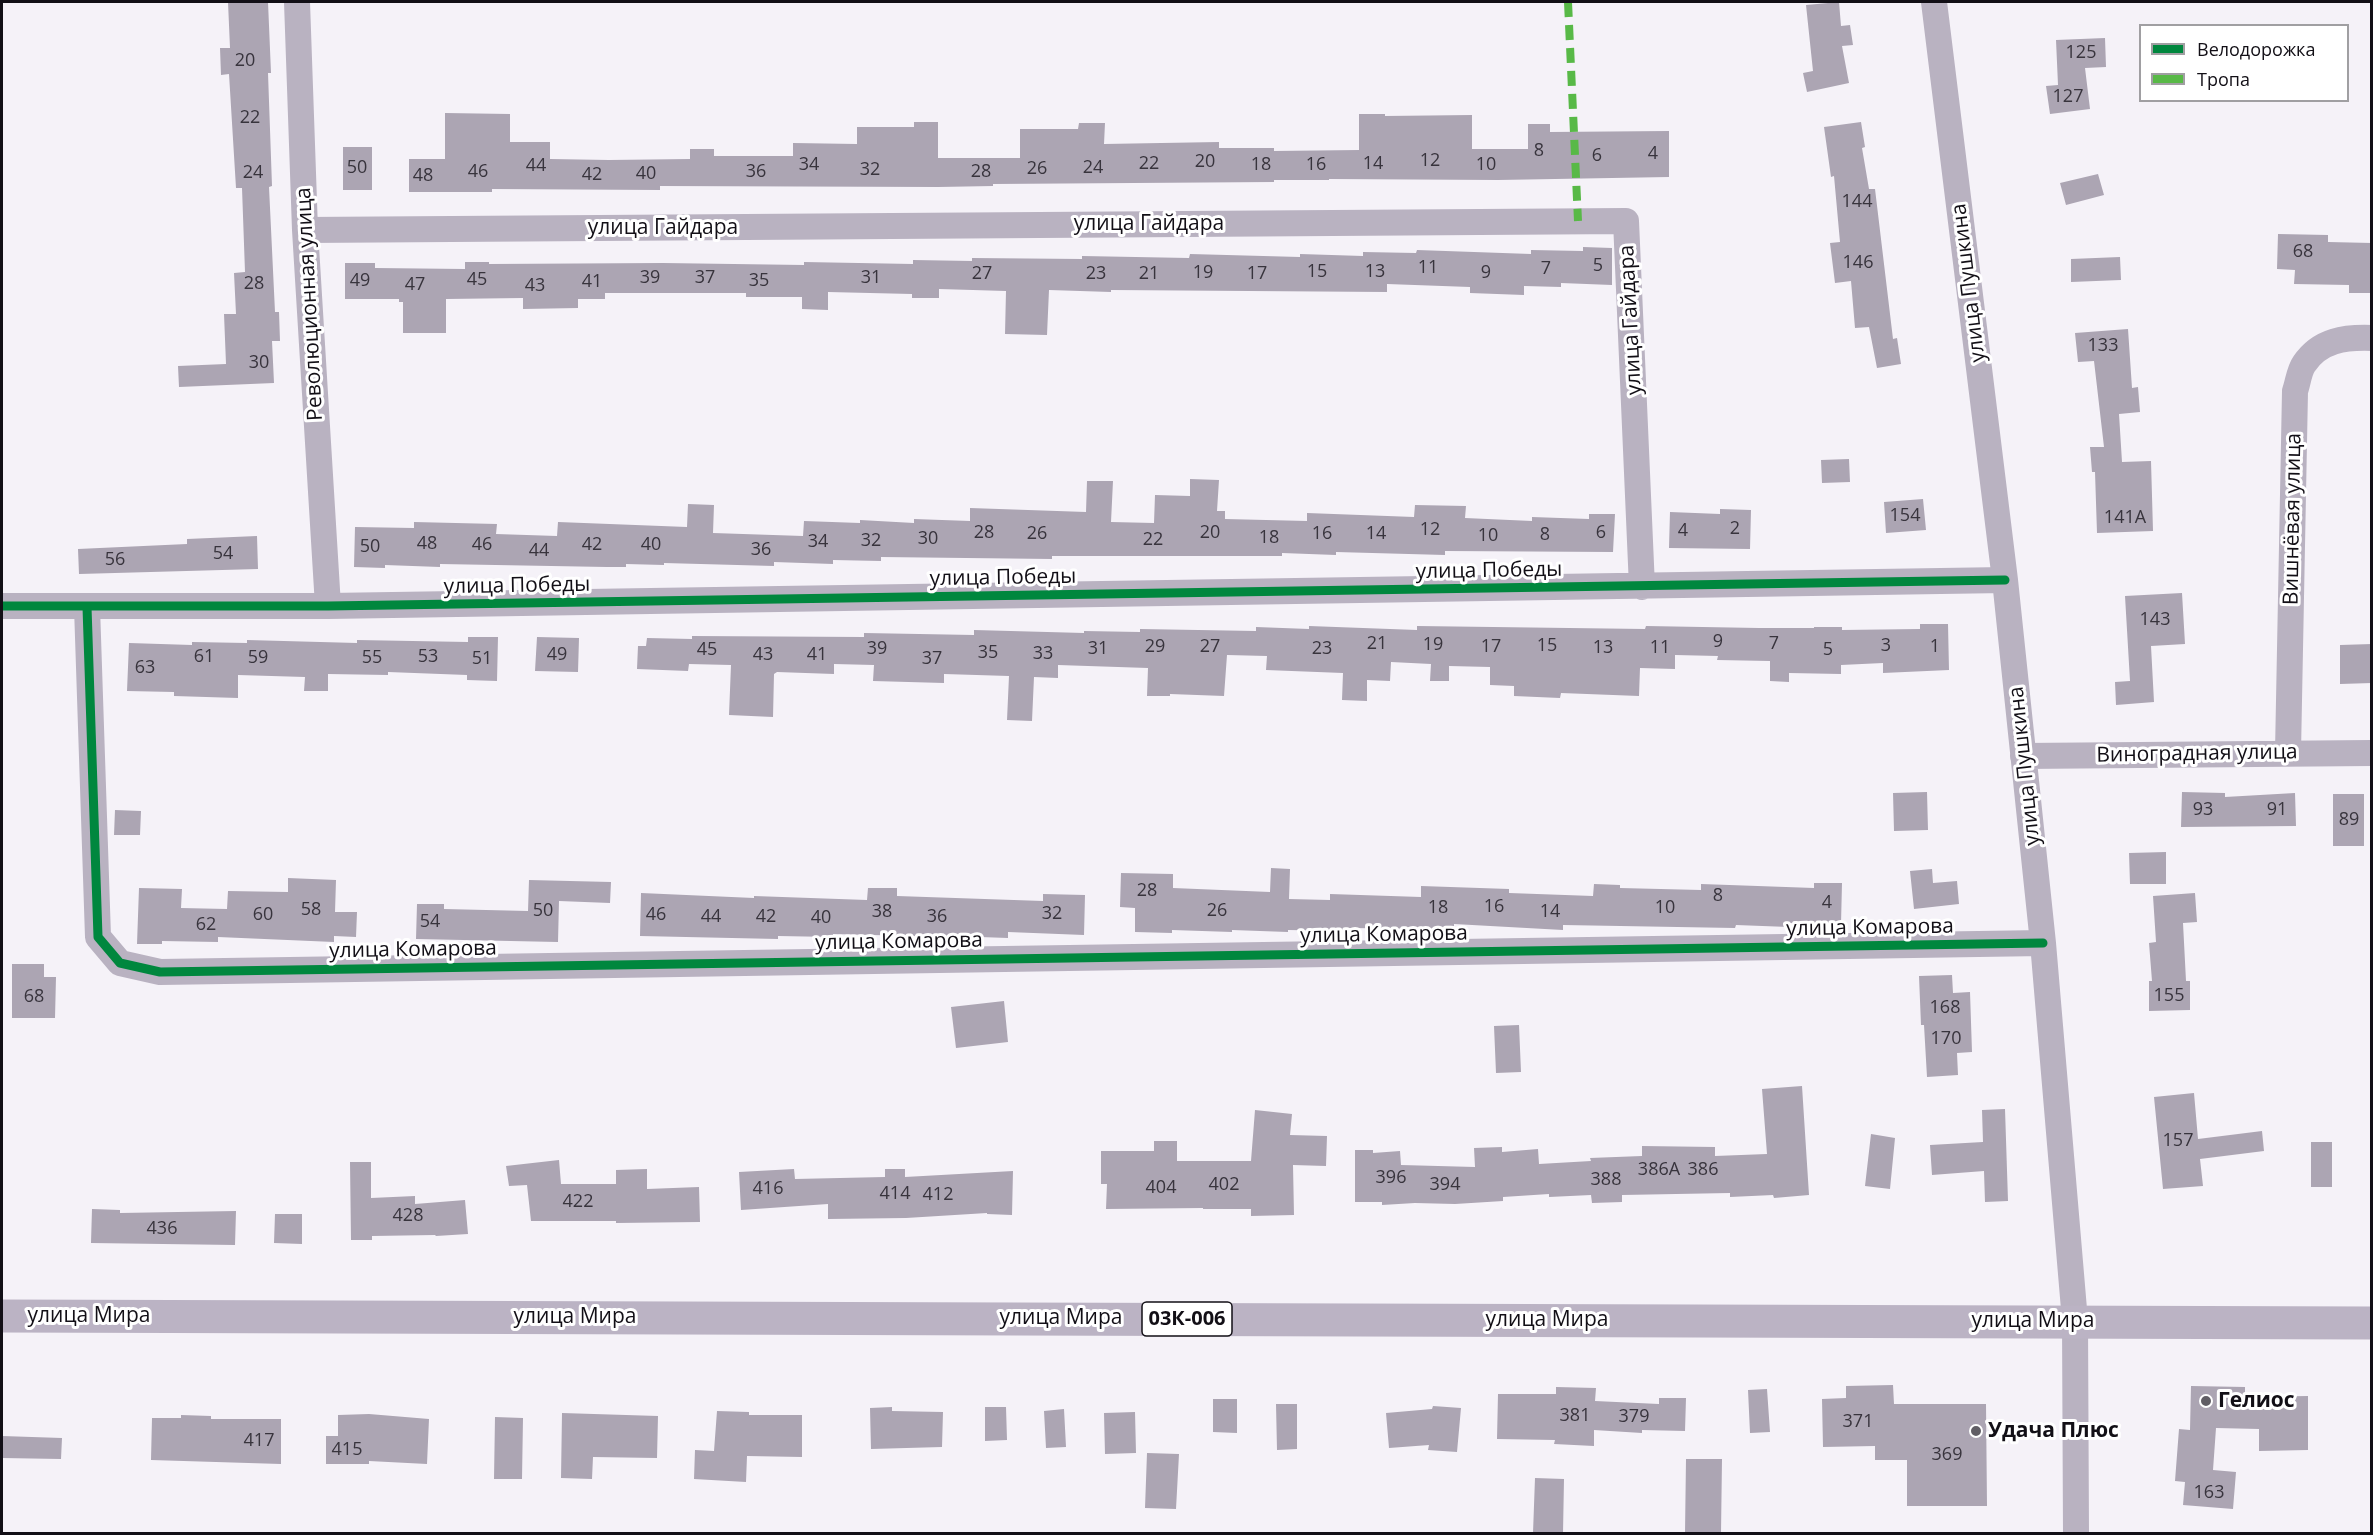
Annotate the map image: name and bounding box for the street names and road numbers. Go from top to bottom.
street label: Революционная улица [291,187,329,421]
street label: улица Пушкина [1947,202,1991,364]
street label: улица Гайдара [1074,211,1224,237]
street label: улица Гайдара [588,215,738,241]
street label: улица Гайдара [1614,244,1648,396]
street label: Вишнёвая улица [2279,433,2307,605]
street label: улица Победы [1416,557,1562,585]
street label: улица Победы [930,564,1076,592]
street label: улица Победы [444,572,590,600]
street label: улица Пушкина [2004,685,2046,847]
street label: Виноградная улица [2096,740,2298,768]
street label: улица Комарова [1786,914,1954,942]
street label: улица Комарова [1300,921,1468,949]
street label: улица Комарова [815,928,983,956]
street label: улица Комарова [329,936,497,964]
road number: 03К-006 [1142,1302,1232,1336]
street label: улица Мира [28,1303,150,1329]
street label: улица Мира [514,1304,636,1330]
street label: улица Мира [1000,1305,1122,1331]
street label: улица Мира [1486,1307,1608,1333]
street label: улица Мира [1972,1308,2094,1334]

